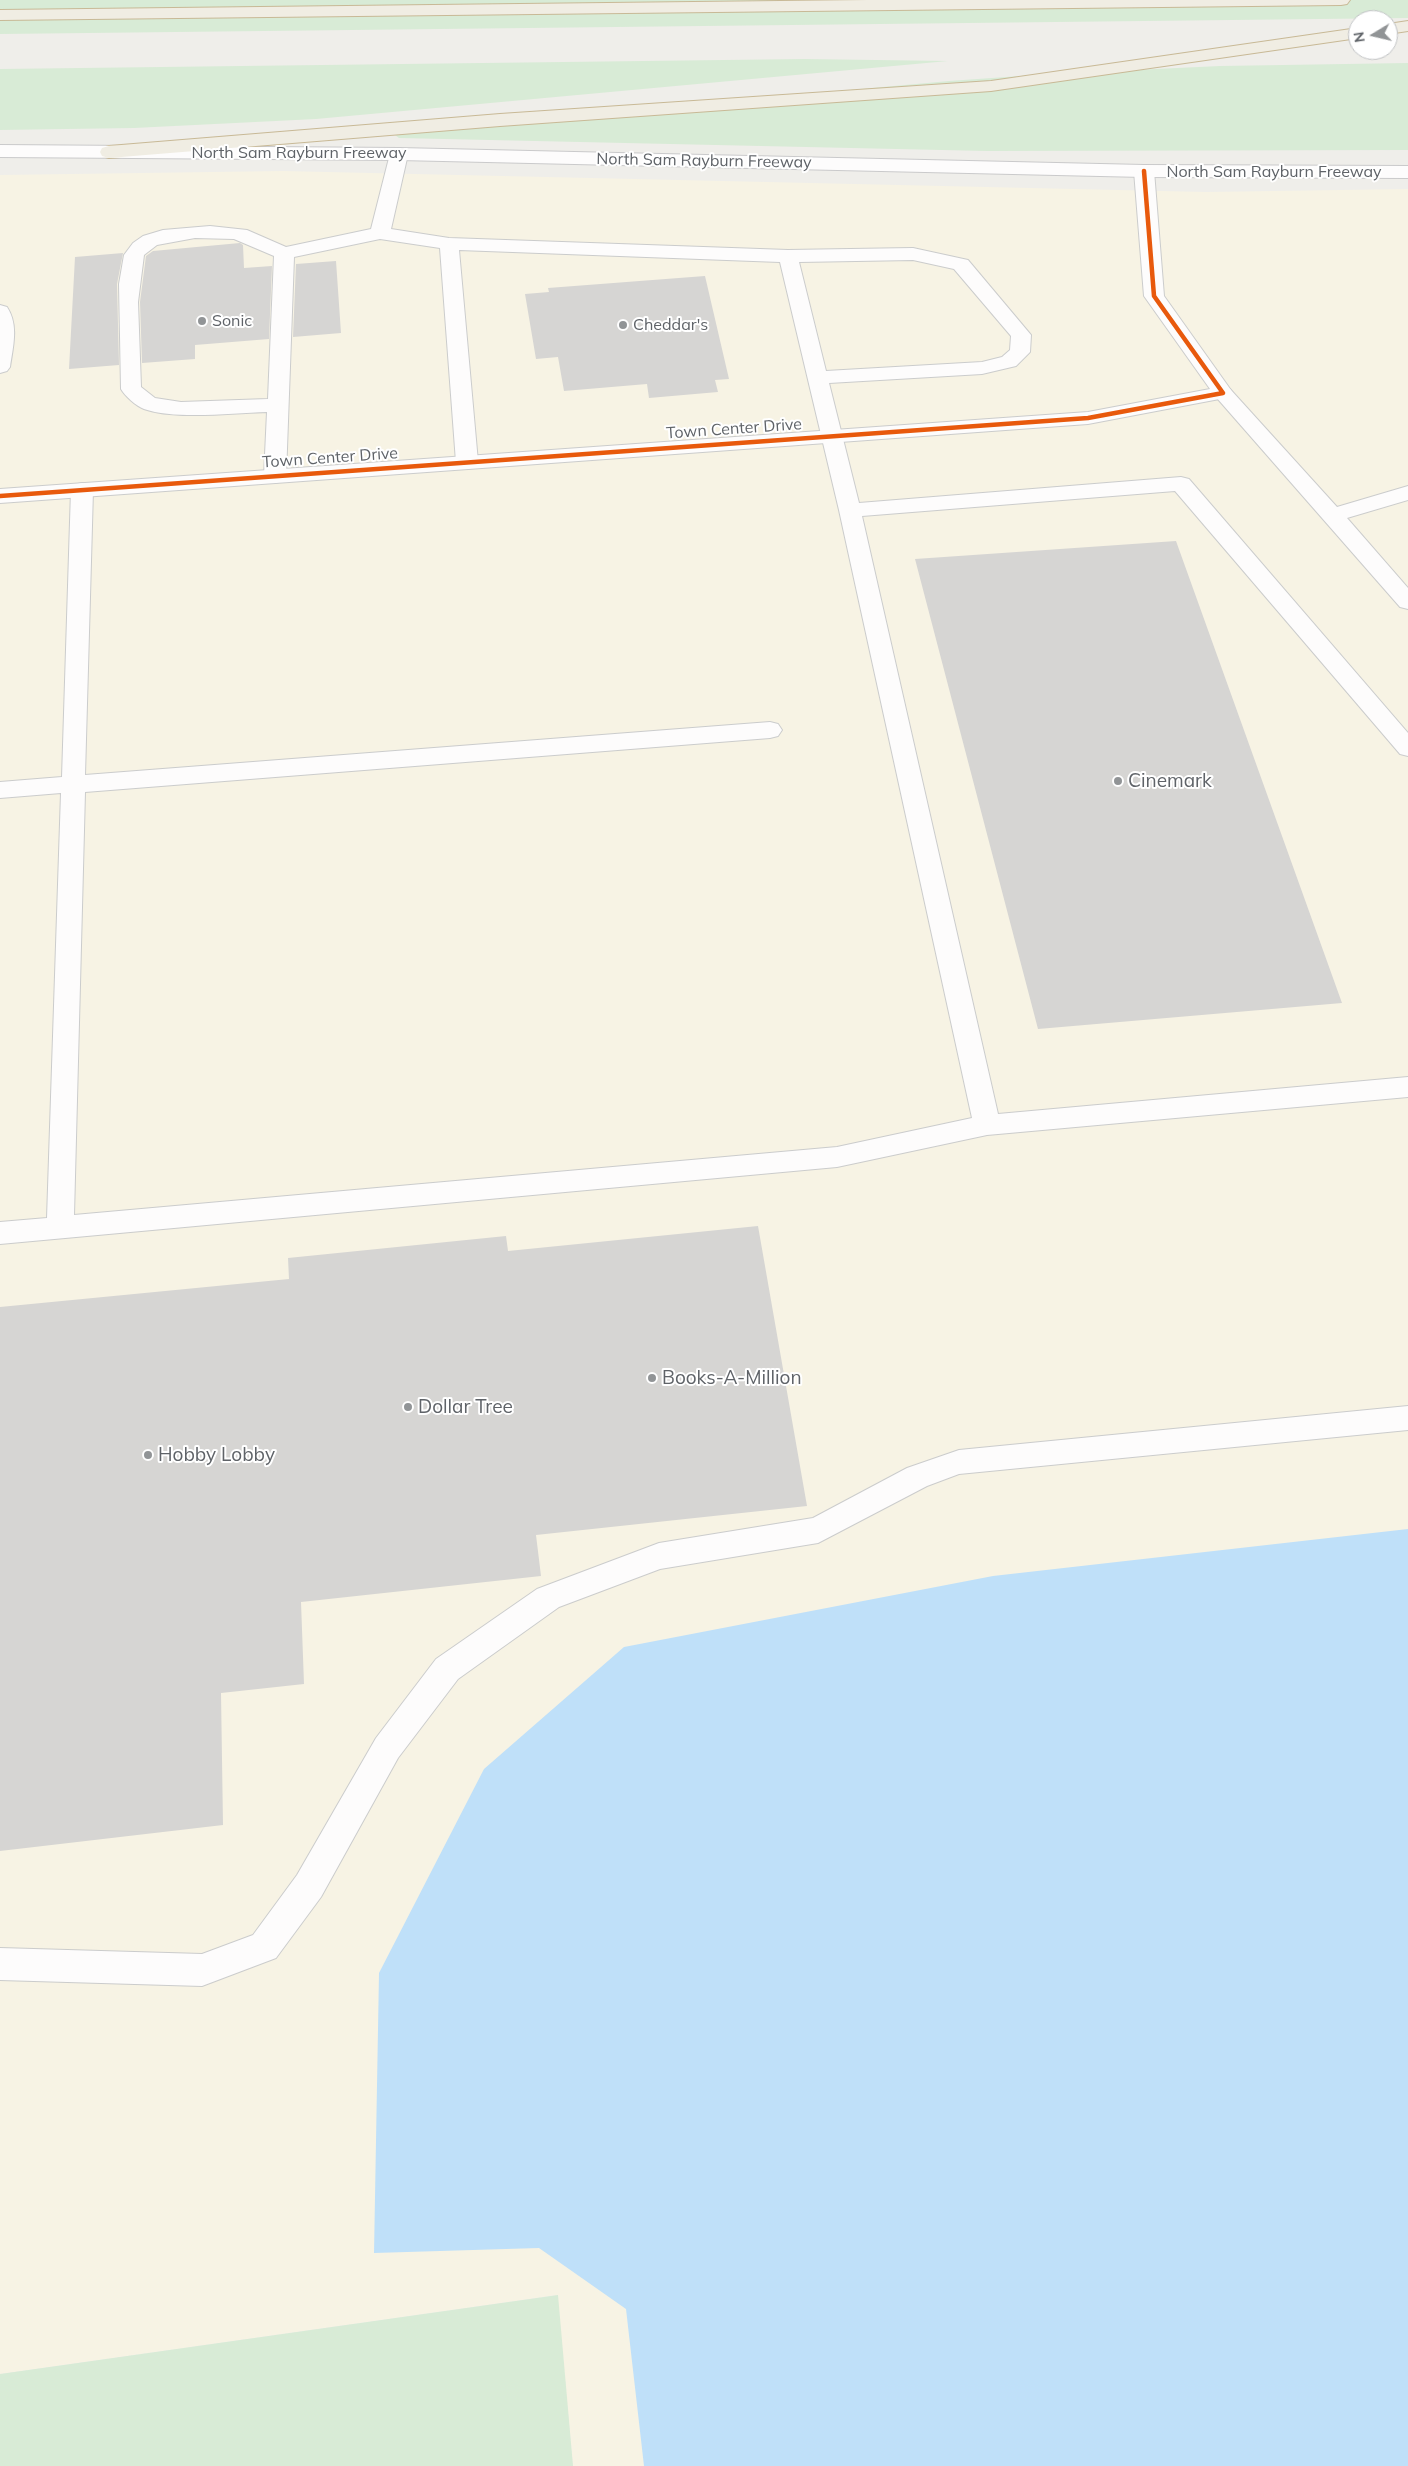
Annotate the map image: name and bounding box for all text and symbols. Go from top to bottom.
north arrow [1348,10,1398,60]
text: N [1349,31,1369,44]
street label: North Sam Rayburn Freeway [191,143,407,163]
street label: North Sam Rayburn Freeway [596,150,812,172]
street label: North Sam Rayburn Freeway [1166,162,1382,182]
place label: Sonic [212,311,252,331]
marker: Sonic [196,315,208,327]
place label: Cheddar's [633,315,708,335]
marker: Cheddar's [617,319,629,331]
street label: Town Center Drive [665,415,803,443]
street label: Town Center Drive [261,444,399,472]
place label: Cinemark [1128,770,1212,792]
marker: Cinemark [1112,775,1124,787]
place label: Books-A-Million [662,1367,802,1389]
marker: Books-A-Million [646,1372,658,1384]
place label: Dollar Tree [418,1396,513,1418]
marker: Dollar Tree [402,1401,414,1413]
place label: Hobby Lobby [158,1444,275,1466]
marker: Hobby Lobby [142,1449,154,1461]

